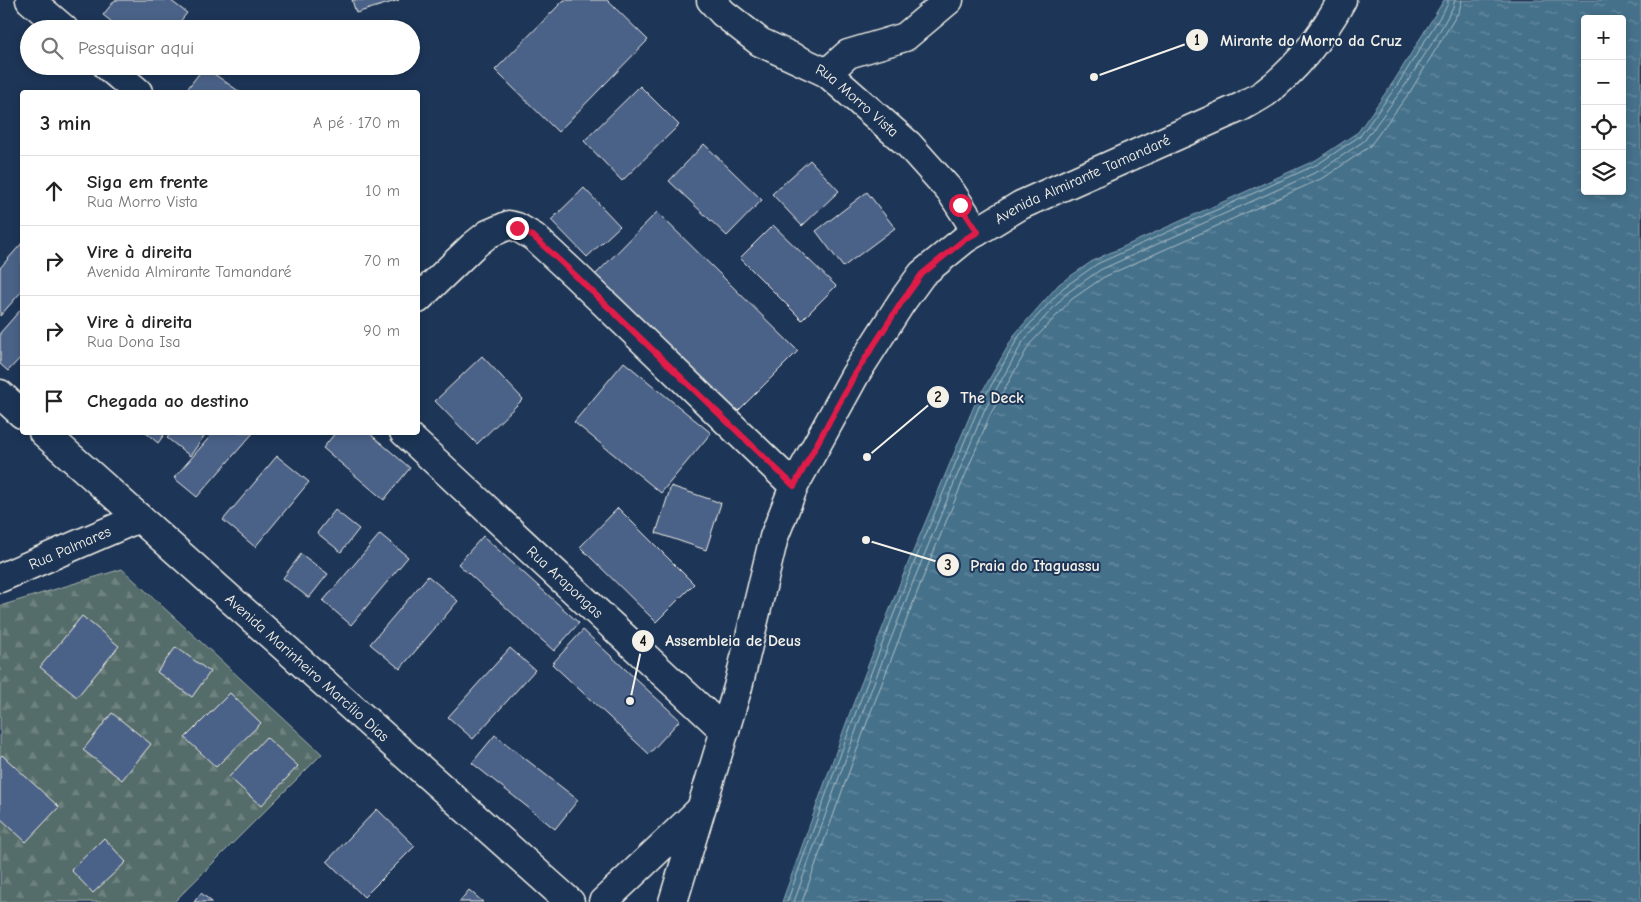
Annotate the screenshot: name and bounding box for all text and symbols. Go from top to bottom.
map controls [1581,15,1626,195]
button: + [1581,15,1626,60]
search box [20,20,420,75]
callout: Mirante do Morro da Cruz [1185,24,1411,55]
text: 1 [1194,31,1200,49]
text: Mirante do Morro da Cruz [1220,32,1402,50]
icon: search [38,34,66,62]
text: Pesquisar aqui [78,37,194,59]
street label: Rua Morro Vista [813,60,902,141]
button: − [1581,60,1626,105]
button: locate [1581,105,1626,150]
text: 3 min [40,111,91,135]
text: A pé · 170 m [313,114,400,132]
street label: Avenida Almirante Tamandaré [991,130,1174,228]
button: layers [1581,150,1626,195]
text: Siga em frente [87,171,208,193]
icon: ahead [40,177,68,205]
text: 10 m [365,182,400,200]
text: Rua Morro Vista [87,193,198,211]
route start [949,194,972,217]
route end [506,217,529,240]
text: Vire à direita [87,241,192,263]
icon: right [40,247,68,275]
text: 70 m [364,252,400,270]
text: Avenida Almirante Tamandaré [87,263,292,281]
text: Vire à direita [87,311,192,333]
icon: right [40,317,68,345]
text: 90 m [363,322,400,340]
text: Rua Dona Isa [87,333,180,351]
callout: The Deck [926,382,1034,413]
icon: arrive [40,387,68,415]
text: 2 [934,388,942,406]
text: The Deck [960,389,1024,407]
text: Chegada ao destino [87,390,249,412]
street label: Rua Palmares [26,522,114,574]
street label: Rua Arapongas [523,542,607,622]
callout: Praia do Itaguassu [935,550,1110,581]
text: 3 [944,556,952,574]
text: Praia do Itaguassu [970,557,1100,575]
street label: Avenida Marinheiro Marcílio Dias [222,590,393,745]
callout: Assembleia de Deus [630,625,811,656]
text: 4 [639,632,647,650]
text: Assembleia de Deus [665,632,801,650]

